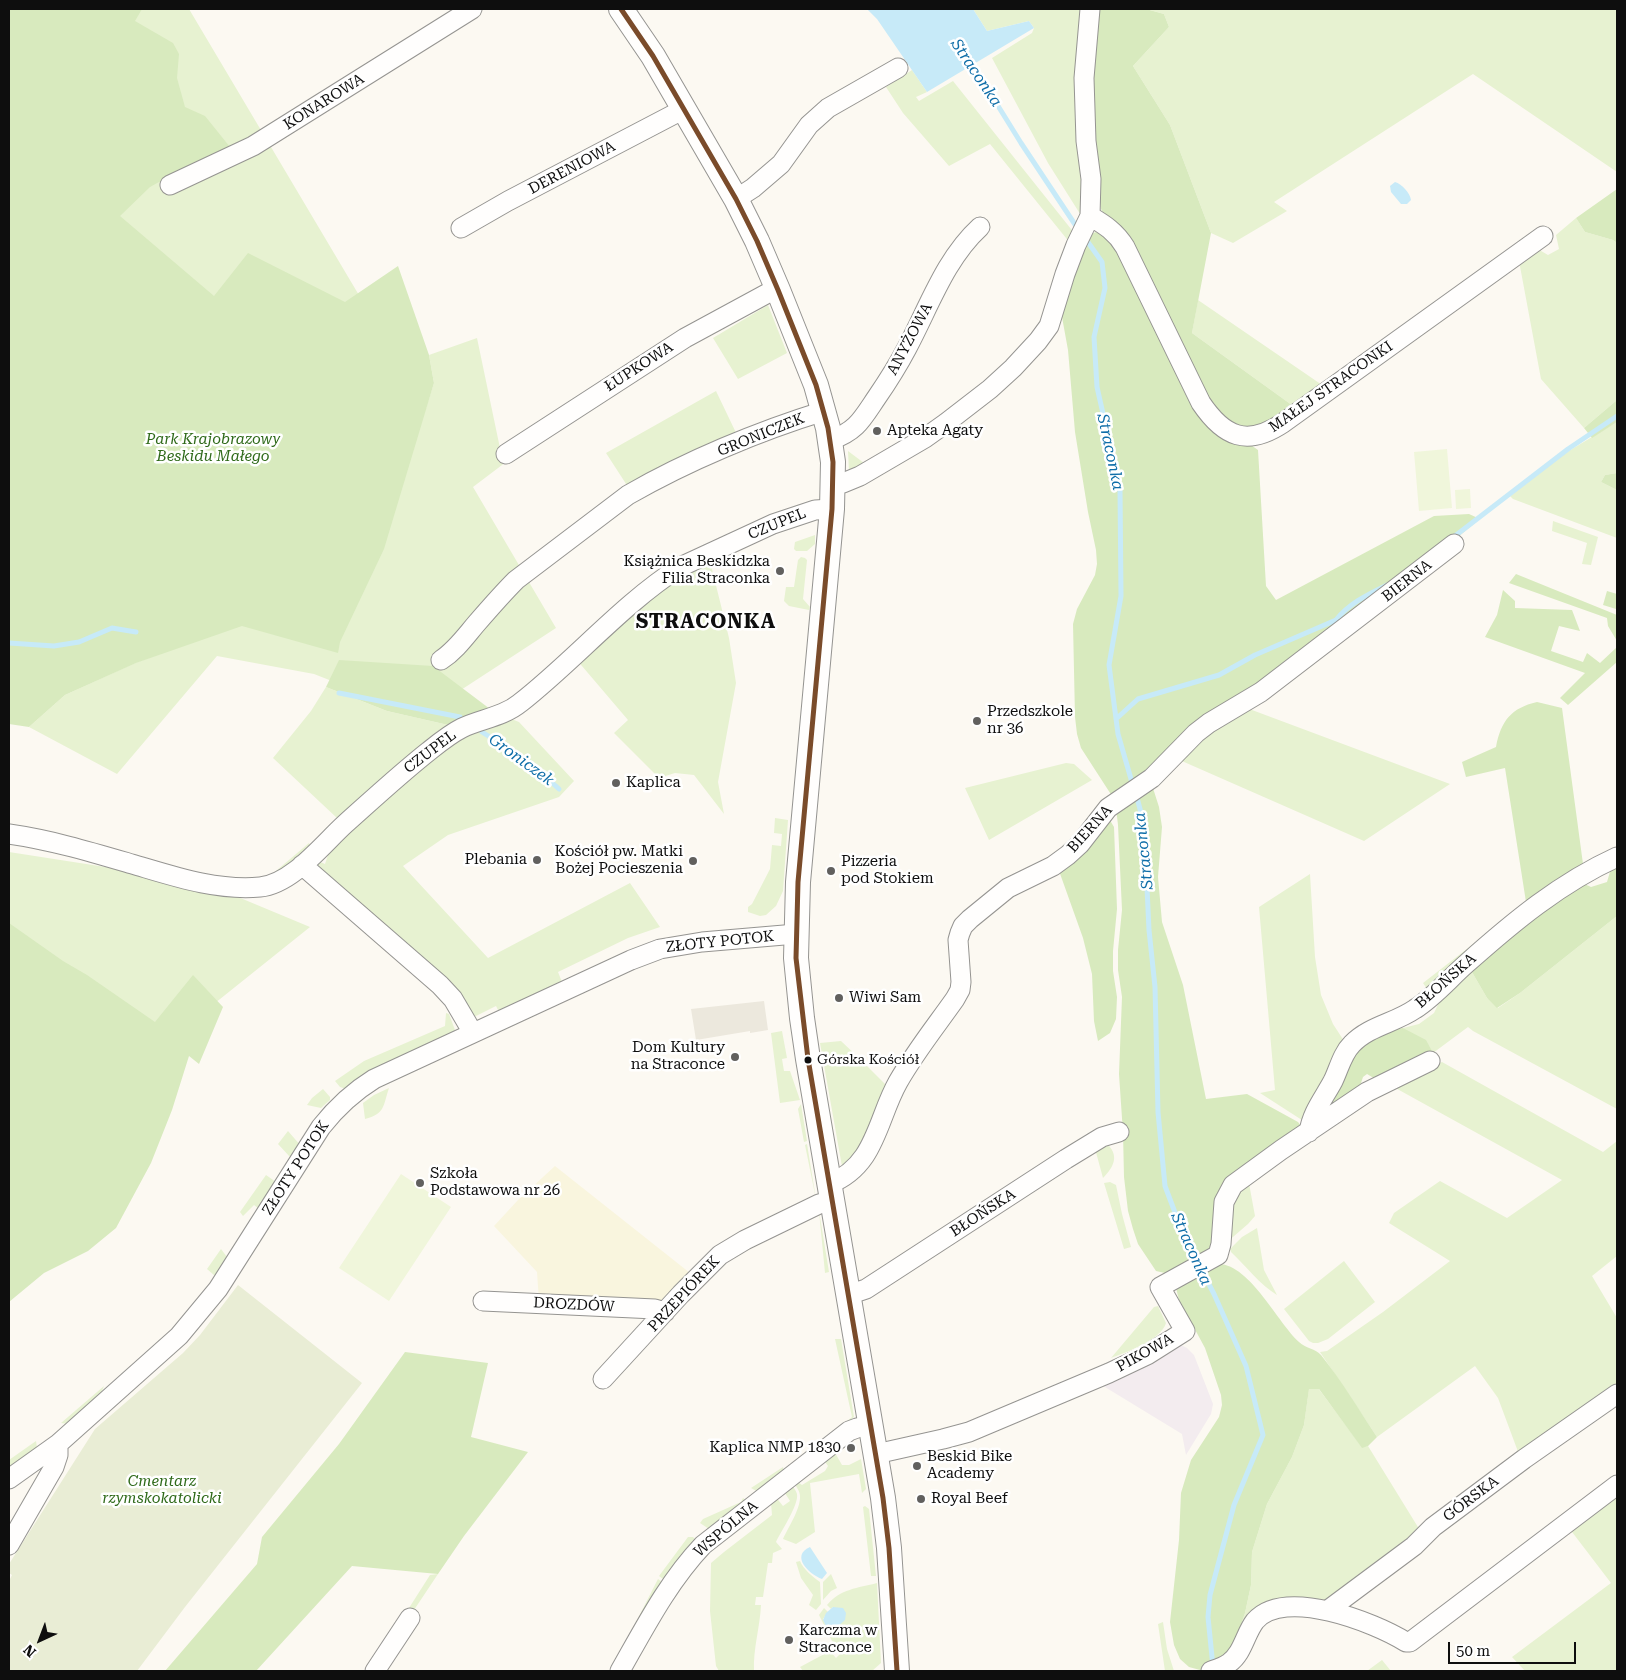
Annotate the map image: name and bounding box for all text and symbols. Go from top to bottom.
water label: Straconka [946,35,1006,111]
street label: KONAROWA [280,70,368,134]
street label: DERENIOWA [525,138,619,198]
street label: ANYŻOWA [884,300,936,378]
street label: MAŁEJ STRACONKI [1266,337,1396,437]
street label: ŁUPKOWA [601,338,677,396]
street label: GRONICZEK [715,409,807,461]
water label: Straconka [1093,412,1127,492]
place label: Apteka Agaty [887,422,983,440]
marker: Apteka Agaty [871,425,883,437]
park label: Park Krajobrazowy Beskidu Małego [146,431,280,466]
street label: CZUPEL [746,504,808,544]
place label: Książnica Beskidzka Filia Straconka [624,553,770,588]
street label: BIERNA [1379,556,1435,606]
marker: Książnica Beskidzka Filia Straconka [774,565,786,577]
district label: STRACONKA [635,610,777,634]
place label: Przedszkole nr 36 [987,703,1073,738]
marker: Przedszkole nr 36 [971,715,983,727]
street label: CZUPEL [400,727,460,777]
water label: Groniczek [485,730,557,790]
place label: Kaplica [626,774,681,792]
marker: Kaplica [610,777,622,789]
street label: BIERNA [1064,801,1116,857]
water label: Straconka [1130,811,1158,891]
place label: Kościół pw. Matki Bożej Pocieszenia [555,843,683,878]
place label: Plebania [464,851,527,869]
place label: Pizzeria pod Stokiem [841,853,934,888]
marker: Plebania [531,854,543,866]
marker: Kościół pw. Matki Bożej Pocieszenia [687,855,699,867]
marker: Pizzeria pod Stokiem [825,865,837,877]
street label: ZŁOTY POTOK [665,927,775,957]
street label: BŁOŃSKA [1412,950,1480,1012]
place label: Wiwi Sam [849,989,921,1007]
marker: Wiwi Sam [833,992,845,1004]
place label: Dom Kultury na Straconce [631,1039,725,1074]
marker: Dom Kultury na Straconce [729,1051,741,1063]
place label: Górska Kościół [817,1052,919,1068]
marker: Górska Kościół [803,1055,813,1065]
street label: ZŁOTY POTOK [259,1118,333,1218]
place label: Szkoła Podstawowa nr 26 [430,1165,560,1200]
marker: Szkoła Podstawowa nr 26 [414,1177,426,1189]
street label: BŁOŃSKA [947,1185,1019,1241]
water label: Straconka [1166,1210,1216,1288]
street label: PRZEPIÓREK [644,1252,724,1336]
street label: DROZDÓW [533,1294,615,1316]
street label: PIKOWA [1113,1330,1177,1376]
place label: Kaplica NMP 1830 [709,1439,841,1457]
marker: Kaplica NMP 1830 [845,1442,857,1454]
place label: Beskid Bike Academy [927,1448,1012,1483]
marker: Beskid Bike Academy [911,1460,923,1472]
street label: GÓRSKA [1440,1472,1502,1526]
park label: Cmentarz rzymskokatolicki [102,1473,222,1508]
place label: Royal Beef [931,1490,1008,1508]
marker: Royal Beef [915,1493,927,1505]
street label: WSPÓLNA [690,1497,762,1561]
north arrow [15,1615,65,1665]
place label: Karczma w Straconce [799,1622,877,1657]
scale bar [1451,1632,1578,1664]
marker: Karczma w Straconce [783,1634,795,1646]
text: N [20,1641,39,1660]
text: 50 m [1456,1642,1490,1660]

